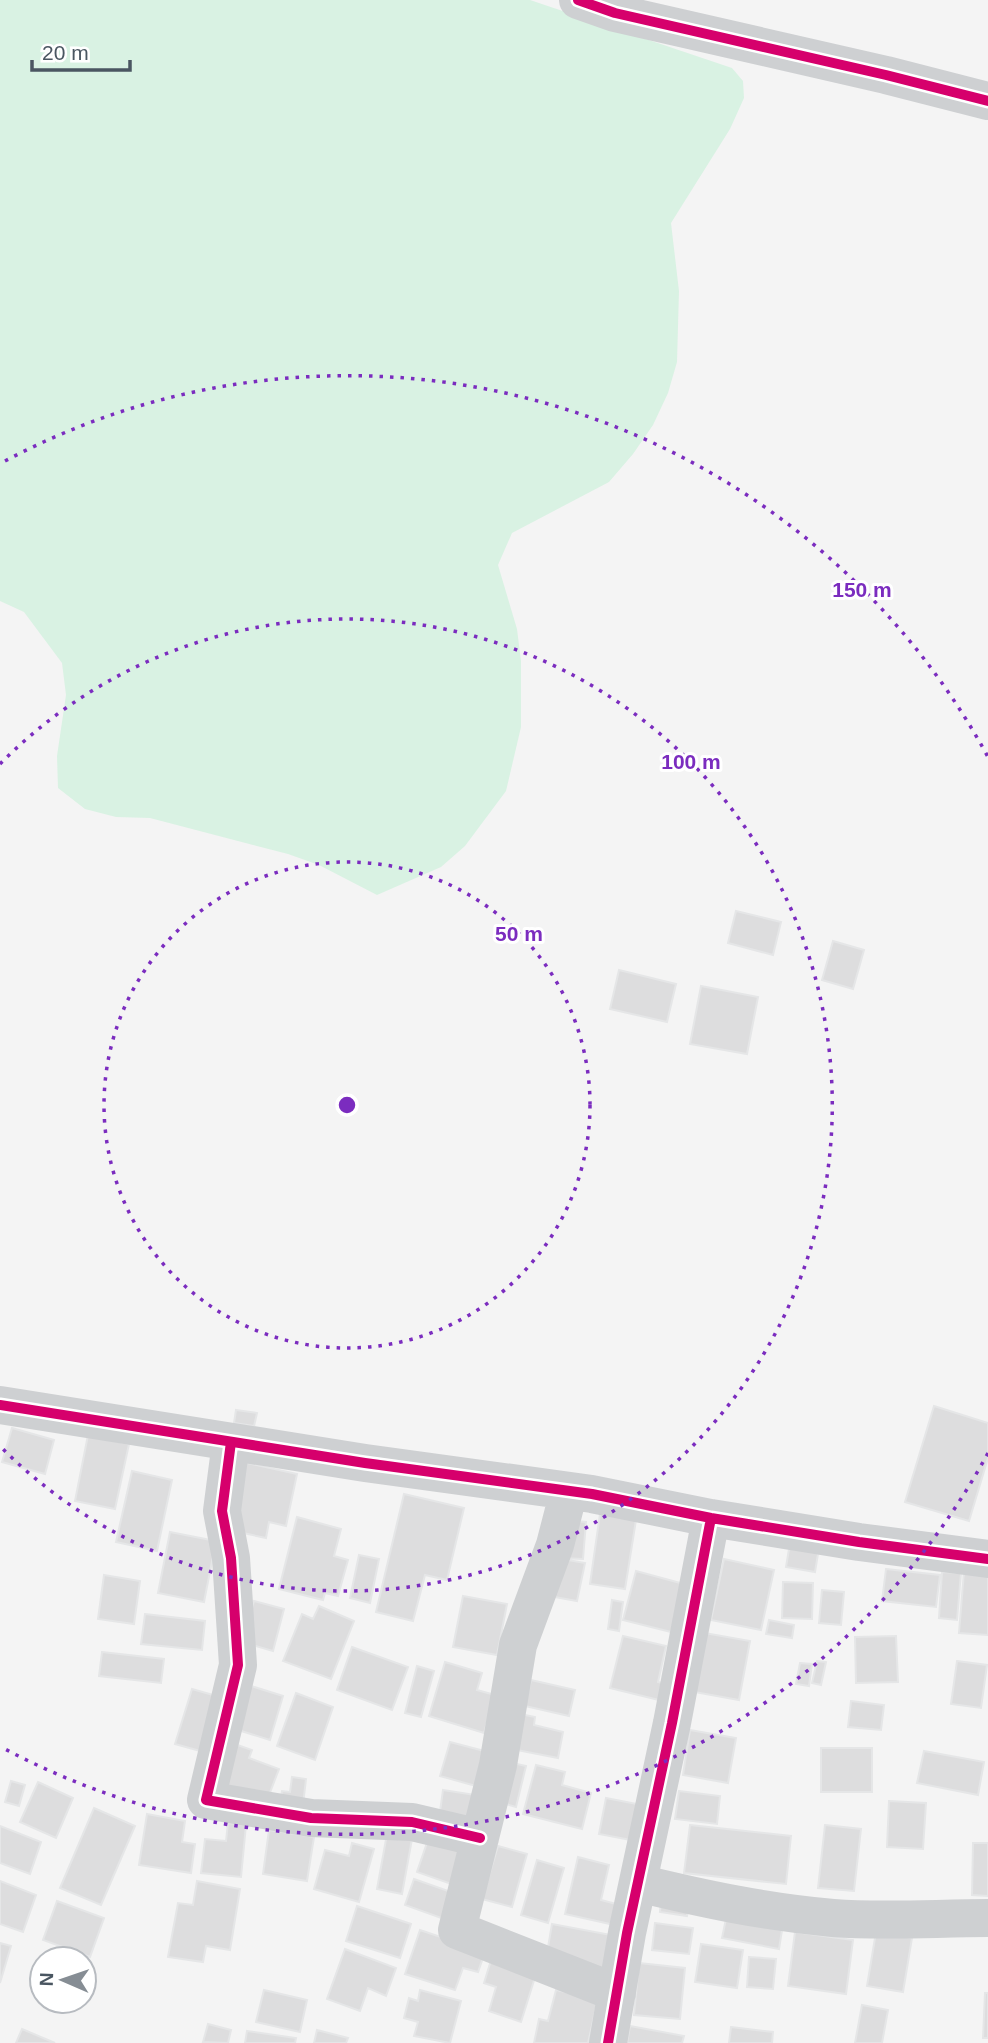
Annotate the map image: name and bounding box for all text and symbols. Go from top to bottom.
scale bar [32,28,130,72]
text: 20 m [42,41,89,64]
text: 150 m [832,578,892,601]
text: 100 m [661,750,721,773]
text: 50 m [495,922,543,945]
centre of rings [335,1093,359,1117]
north arrow [28,1945,98,2015]
text: N [36,1972,57,1987]

